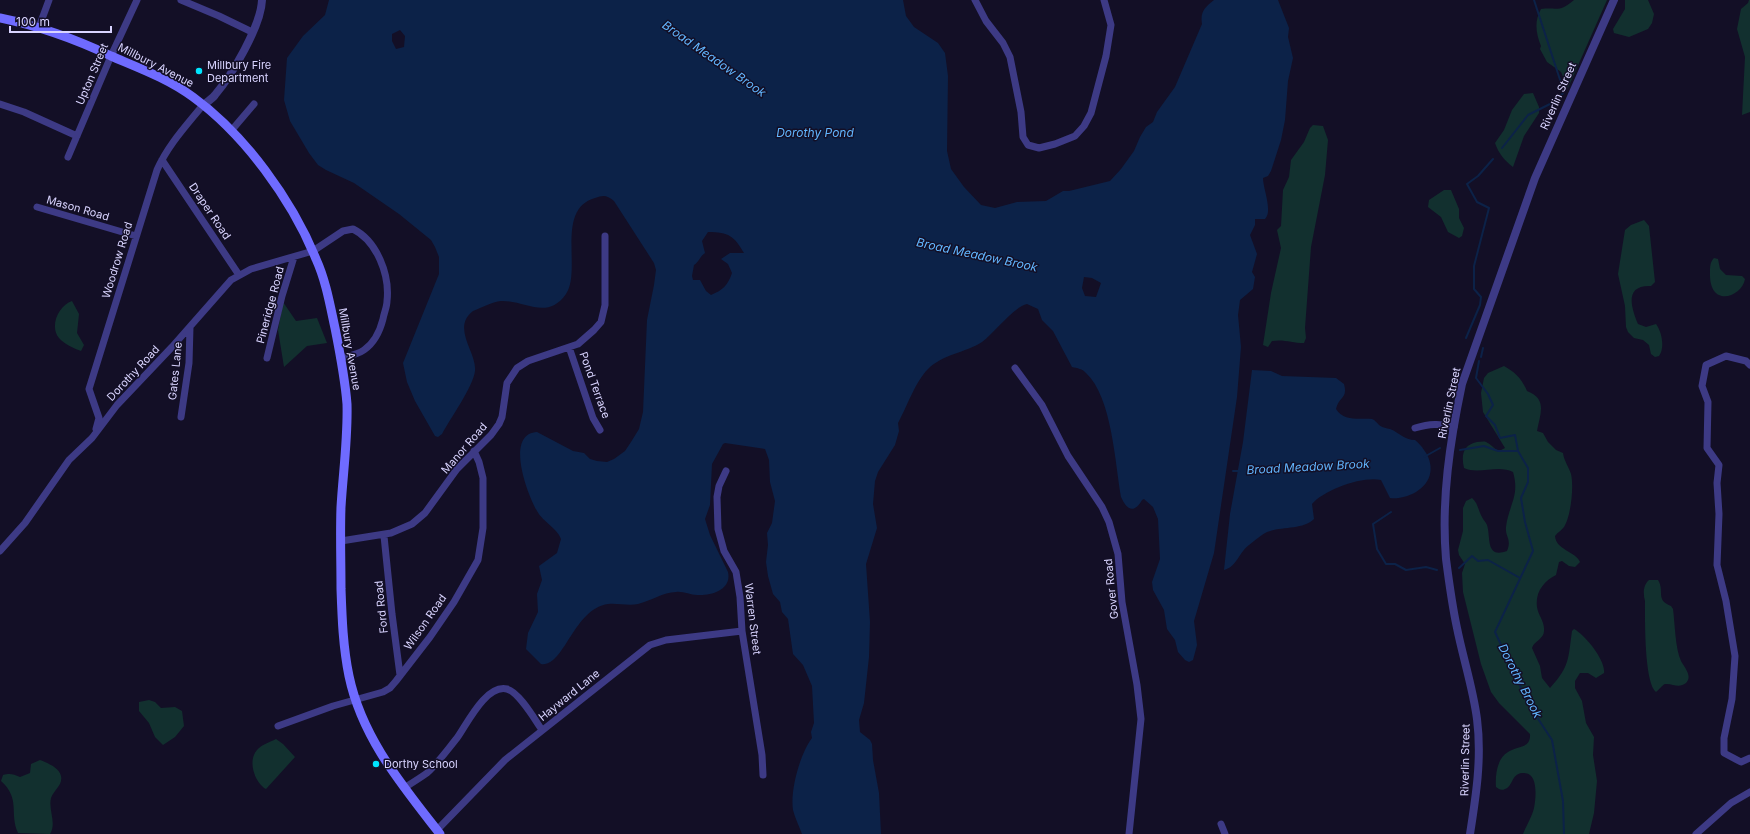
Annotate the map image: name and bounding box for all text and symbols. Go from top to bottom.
scale bar [10,8,111,34]
text: 100 m [16,14,50,29]
water label: Broad Meadow Brook [659,17,769,100]
street label: Millbury Avenue [116,40,196,90]
street label: Upton Street [73,41,111,107]
place label: Millbury Fire Department [207,58,271,85]
street label: Riverlin Street [1537,60,1579,132]
marker: Millbury Fire Department [194,66,204,76]
water label: Dorothy Pond [776,125,854,140]
street label: Draper Road [186,180,234,242]
street label: Mason Road [45,192,111,224]
street label: Woodrow Road [99,220,135,300]
water label: Broad Meadow Brook [915,234,1039,275]
street label: Pineridge Road [253,265,287,345]
street label: Millbury Avenue [336,307,364,391]
street label: Gates Lane [165,341,185,401]
street label: Dorothy Road [104,342,162,404]
street label: Pond Terrace [576,350,614,420]
street label: Riverlin Street [1435,366,1463,440]
street label: Manor Road [438,420,490,476]
water label: Broad Meadow Brook [1246,456,1370,477]
street label: Gover Road [1101,558,1121,620]
street label: Ford Road [371,580,391,634]
street label: Warren Street [742,583,764,656]
street label: Wilson Road [401,591,449,653]
water label: Dorothy Brook [1495,641,1546,721]
street label: Hayward Lane [536,666,602,724]
street label: Riverlin Street [1457,723,1473,796]
place label: Dorthy School [384,757,458,771]
marker: Dorthy School [371,759,381,769]

